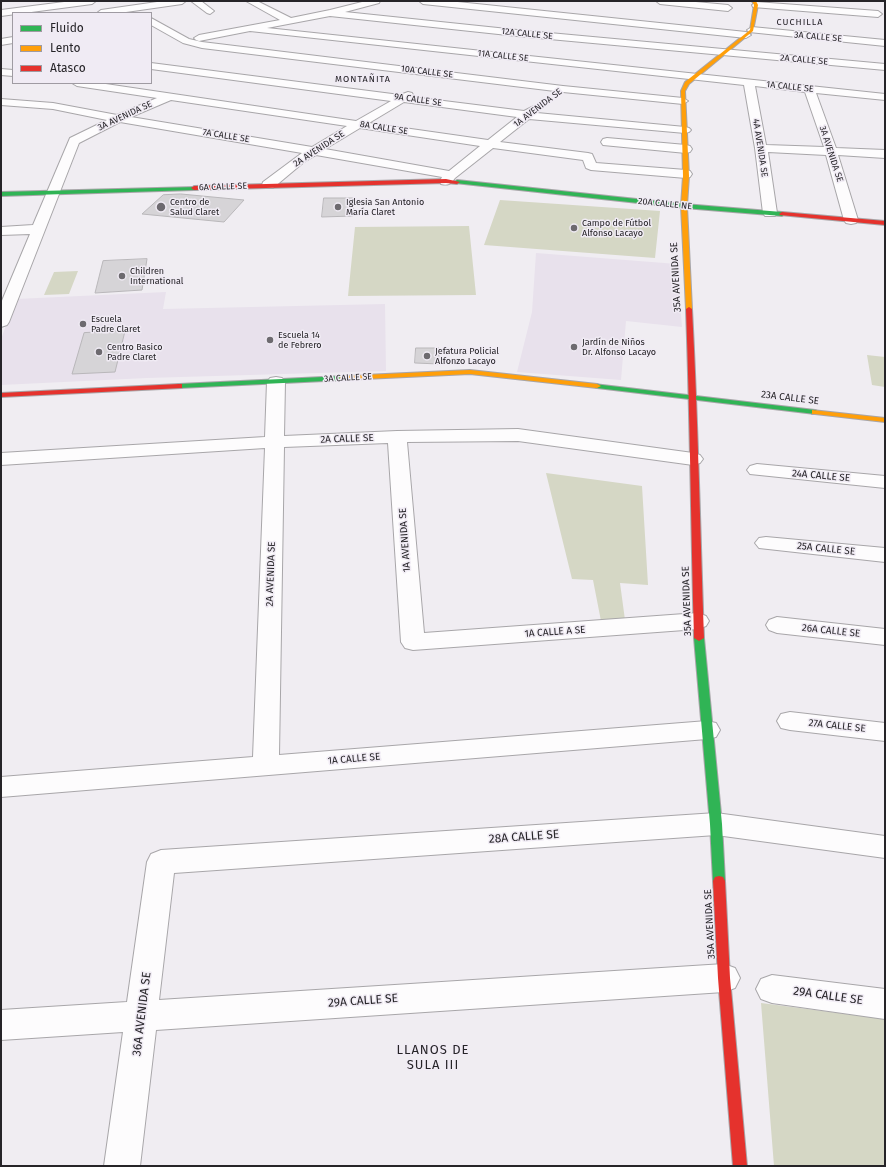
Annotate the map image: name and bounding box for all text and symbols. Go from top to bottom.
legend [12,12,152,84]
district label: CUCHILLA [777,17,823,27]
text: Fluido [50,21,84,35]
street label: 12A CALLE SE [501,26,553,42]
street label: 3A CALLE SE [794,30,842,44]
text: Lento [50,41,80,55]
street label: 11A CALLE SE [477,48,529,64]
street label: 2A CALLE SE [780,53,828,67]
text: Atasco [50,61,86,75]
street label: 10A CALLE SE [400,63,454,81]
district label: MONTAÑITA [335,74,391,84]
street label: 1A CALLE SE [766,79,814,95]
street label: 1A AVENIDA SE [512,86,564,130]
street label: 9A CALLE SE [393,91,443,109]
street label: 3A AVENIDA SE [96,99,154,133]
street label: 4A AVENIDA SE [750,118,770,178]
street label: 8A CALLE SE [359,119,409,137]
street label: 3A AVENIDA SE [817,124,845,184]
street label: 7A CALLE SE [202,127,250,145]
street label: 2A AVENIDA SE [291,129,347,169]
street label: 6A CALLE SE [199,181,247,193]
street label: 20A CALLE NE [637,196,693,212]
place label: Centro de Salud Claret [170,197,219,218]
place label: Iglesia San Antonio María Claret [346,197,424,218]
marker: Centro de Salud Claret [155,201,167,213]
marker: Iglesia San Antonio María Claret [333,202,343,212]
place label: Campo de Fútbol Alfonso Lacayo [582,218,651,239]
marker: Campo de Fútbol Alfonso Lacayo [569,223,579,233]
street label: 35A AVENIDA SE [668,242,684,312]
place label: Children International [130,266,183,287]
marker: Children International [117,271,127,281]
place label: Escuela Padre Claret [91,314,140,335]
marker: Escuela Padre Claret [78,319,88,329]
place label: Escuela 14 de Febrero [278,330,322,351]
marker: Escuela 14 de Febrero [265,335,275,345]
place label: Jardín de Niños Dr. Alfonso Lacayo [582,337,656,358]
place label: Centro Basico Padre Claret [107,342,163,363]
marker: Jardín de Niños Dr. Alfonso Lacayo [569,342,579,352]
place label: Jefatura Policial Alfonzo Lacayo [435,346,499,367]
marker: Centro Basico Padre Claret [94,347,104,357]
marker: Jefatura Policial Alfonzo Lacayo [422,351,432,361]
street label: 3A CALLE SE [324,371,372,385]
street label: 23A CALLE SE [760,388,820,408]
street label: 2A CALLE SE [320,432,374,446]
street label: 24A CALLE SE [791,467,851,485]
street label: 1A AVENIDA SE [397,507,413,573]
street label: 25A CALLE SE [796,540,856,558]
street label: 2A AVENIDA SE [264,541,278,607]
street label: 35A AVENIDA SE [680,566,694,636]
street label: 26A CALLE SE [801,622,861,640]
street label: 1A CALLE A SE [524,624,586,640]
street label: 27A CALLE SE [808,717,866,735]
street label: 1A CALLE SE [327,751,381,767]
street label: 28A CALLE SE [488,827,560,847]
street label: 35A AVENIDA SE [702,889,718,959]
street label: 36A AVENIDA SE [130,971,154,1057]
street label: 29A CALLE SE [792,984,864,1008]
street label: 29A CALLE SE [328,991,398,1011]
district label: LLANOS DE SULA III [396,1042,470,1073]

